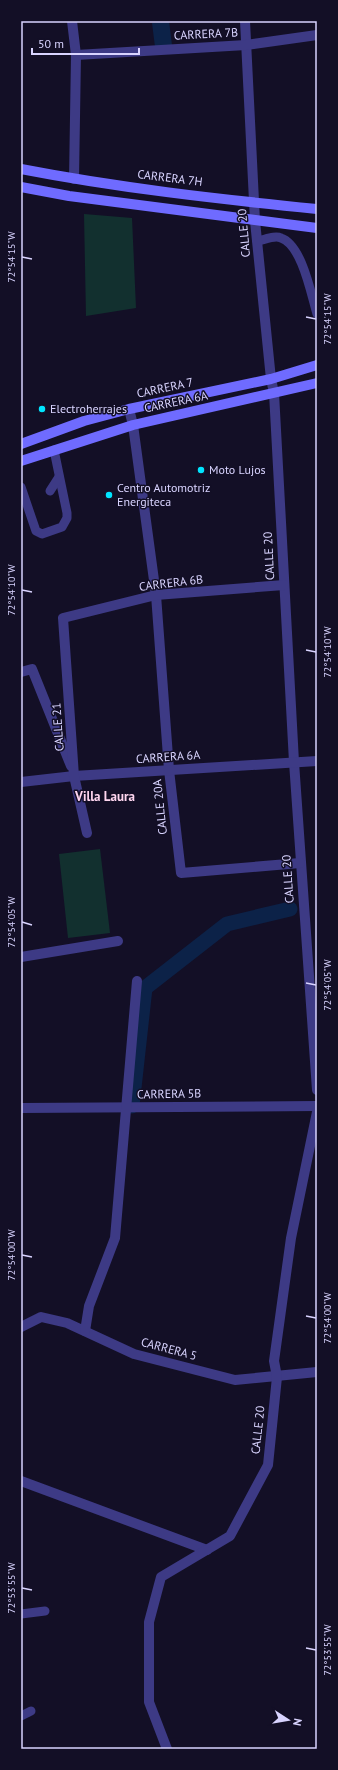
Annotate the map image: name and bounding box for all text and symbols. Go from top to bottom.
street label: CARRERA 7B [173,24,239,43]
scale bar [32,30,139,56]
text: 50 m [38,36,64,51]
street label: CARRERA 7H [137,166,203,189]
street label: CALLE 20 [234,208,253,258]
text: 72°54'15"W [5,231,18,283]
text: 72°54'15"W [321,293,334,345]
street label: CARRERA 7 [135,374,195,401]
street label: CARRERA 6A [143,387,209,416]
place label: Electroherrajes [50,401,127,416]
marker: Electroherrajes [37,404,47,414]
place label: Moto Lujos [209,462,266,477]
marker: Moto Lujos [196,465,206,475]
place label: Centro Automotriz Energiteca [117,480,210,509]
marker: Centro Automotriz Energiteca [104,490,114,500]
street label: CALLE 20 [260,531,277,581]
text: 72°54'10"W [5,564,18,616]
street label: CARRERA 6B [138,571,204,594]
text: 72°54'10"W [321,626,334,678]
street label: CALLE 21 [48,702,67,752]
street label: CARRERA 6A [135,747,201,766]
street label: CALLE 20A [149,779,170,836]
district label: Villa Laura [74,788,135,805]
street label: CALLE 20 [278,854,297,904]
text: 72°54'05"W [5,896,18,948]
text: 72°54'05"W [321,959,334,1011]
street label: CARRERA 5B [137,1085,201,1102]
text: 72°54'00"W [5,1229,18,1281]
text: 72°54'00"W [321,1292,334,1344]
street label: CARRERA 5 [139,1334,199,1363]
street label: CALLE 20 [248,1405,268,1455]
text: 72°53'55"W [5,1562,18,1614]
text: 72°53'55"W [321,1624,334,1676]
north arrow [268,1700,308,1740]
text: N [290,1717,305,1727]

